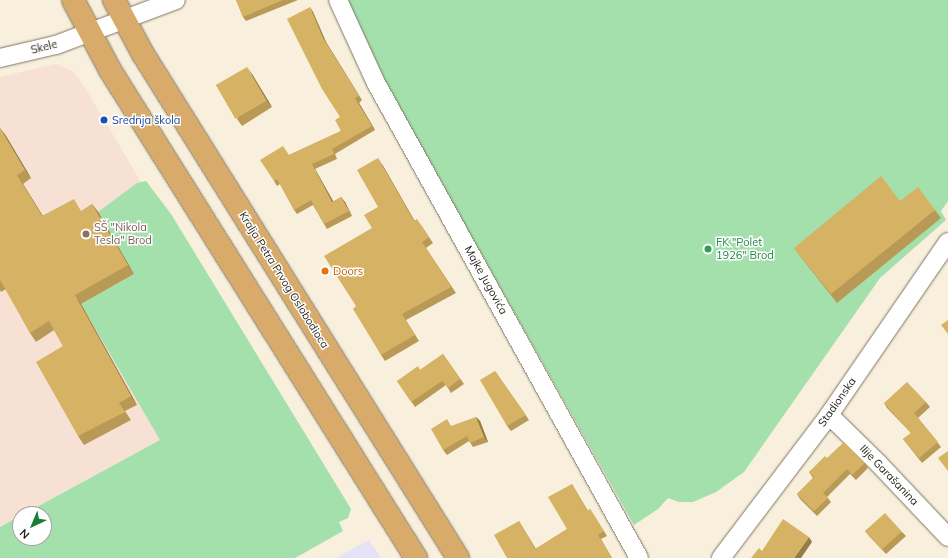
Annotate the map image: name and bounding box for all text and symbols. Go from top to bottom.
street label: Skele [29,37,59,57]
place label: Srednja škola [112,113,180,127]
marker: Srednja škola [99,115,109,125]
street label: Kralja Petra Prvog Oslobodioca [236,209,332,351]
place label: SŠ "Nikola Tesla" Brod [94,221,152,247]
marker: SŠ "Nikola Tesla" Brod [81,229,91,239]
place label: FK "Polet 1926" Brod [716,236,774,262]
street label: Majke Jugovića [462,243,510,317]
marker: FK "Polet 1926" Brod [703,244,713,254]
place label: Doors [333,264,363,278]
marker: Doors [320,266,330,276]
street label: Stadionska [815,375,859,429]
street label: Ilije Garašanina [857,442,921,508]
north arrow [12,506,52,546]
text: N [17,526,32,542]

